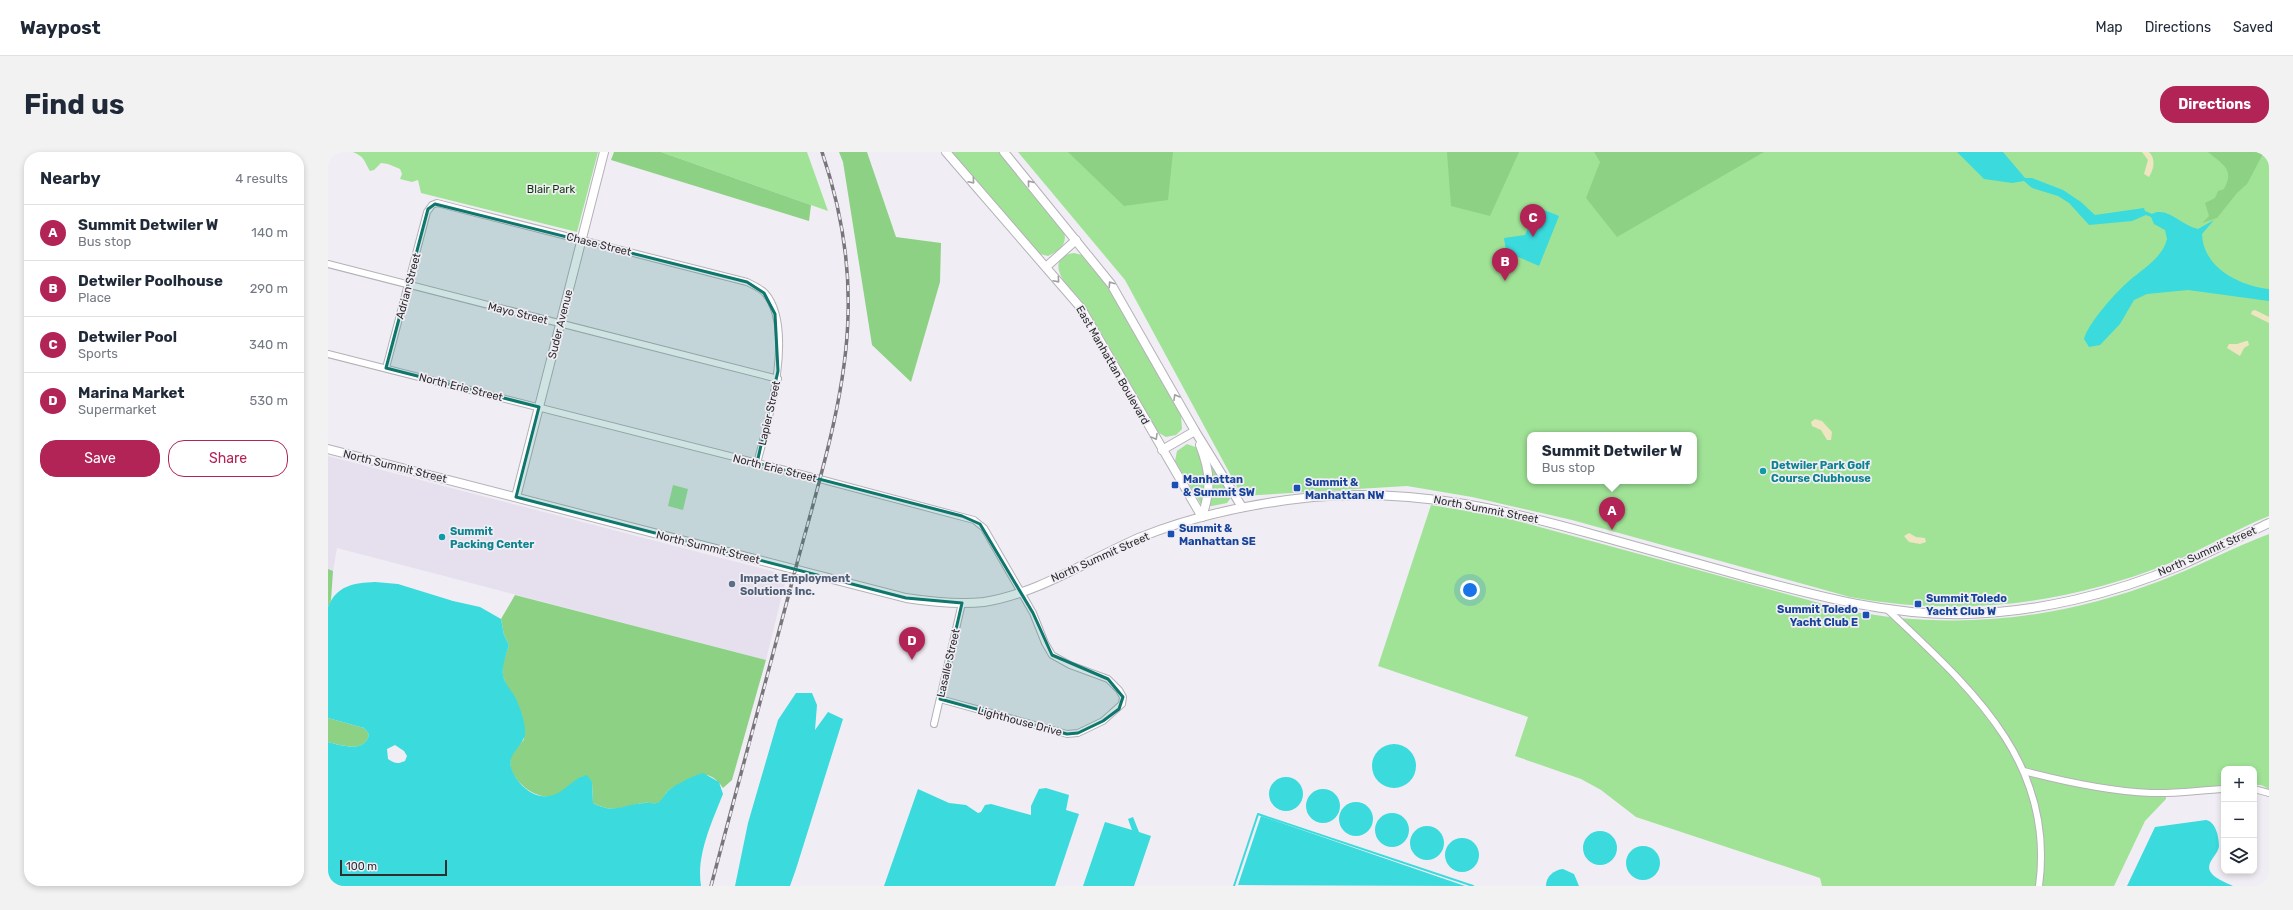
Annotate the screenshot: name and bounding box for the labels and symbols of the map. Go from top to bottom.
one-way arrow [967,177,974,184]
one-way arrow [1027,180,1034,187]
park label: Blair Park [527,183,575,196]
pin: C [1520,204,1546,237]
street label: Chase Street [565,230,633,259]
pin: B [1492,248,1518,281]
street label: Adrian Street [393,251,424,321]
one-way arrow [1052,275,1059,282]
one-way arrow [1108,281,1116,288]
street label: Suder Avenue [546,288,575,360]
street label: Mayo Street [487,300,550,327]
street label: East Manhattan Boulevard [1073,304,1152,427]
street label: North Erie Street [418,371,505,404]
street label: Lapier Street [756,379,783,447]
one-way arrow [1173,394,1180,401]
one-way arrow [1151,433,1158,440]
street label: North Summit Street [342,447,449,486]
street label: North Erie Street [732,452,819,485]
place label: Detwiler Park Golf Course Clubhouse [1771,459,1871,485]
marker: Detwiler Park Golf Course Clubhouse [1758,466,1768,476]
place label: Manhattan & Summit SW [1183,473,1255,499]
place label: Summit & Manhattan NW [1305,476,1385,502]
marker: Manhattan & Summit SW [1170,480,1180,490]
marker: Summit & Manhattan NW [1292,483,1302,493]
street label: North Summit Street [1432,493,1540,526]
pin: A [1599,497,1625,530]
place label: Summit & Manhattan SE [1179,522,1256,548]
street label: North Summit Street [2156,524,2259,579]
place label: Summit Packing Center [450,525,534,551]
street label: North Summit Street [655,528,762,567]
marker: Summit & Manhattan SE [1166,529,1176,539]
street label: North Summit Street [1049,530,1152,585]
marker: Summit Packing Center [437,532,447,542]
place label: Impact Employment Solutions Inc. [740,572,850,598]
marker: Impact Employment Solutions Inc. [727,579,737,589]
your location [1460,580,1480,600]
place label: Summit Toledo Yacht Club W [1926,592,2007,618]
marker: Summit Toledo Yacht Club W [1913,599,1923,609]
place label: Summit Toledo Yacht Club E [1777,603,1858,629]
marker: Summit Toledo Yacht Club E [1861,610,1871,620]
pin: D [899,627,925,660]
street label: Lasalle Street [934,627,963,699]
street label: Lighthouse Drive [976,704,1064,739]
scale bar [340,858,447,877]

